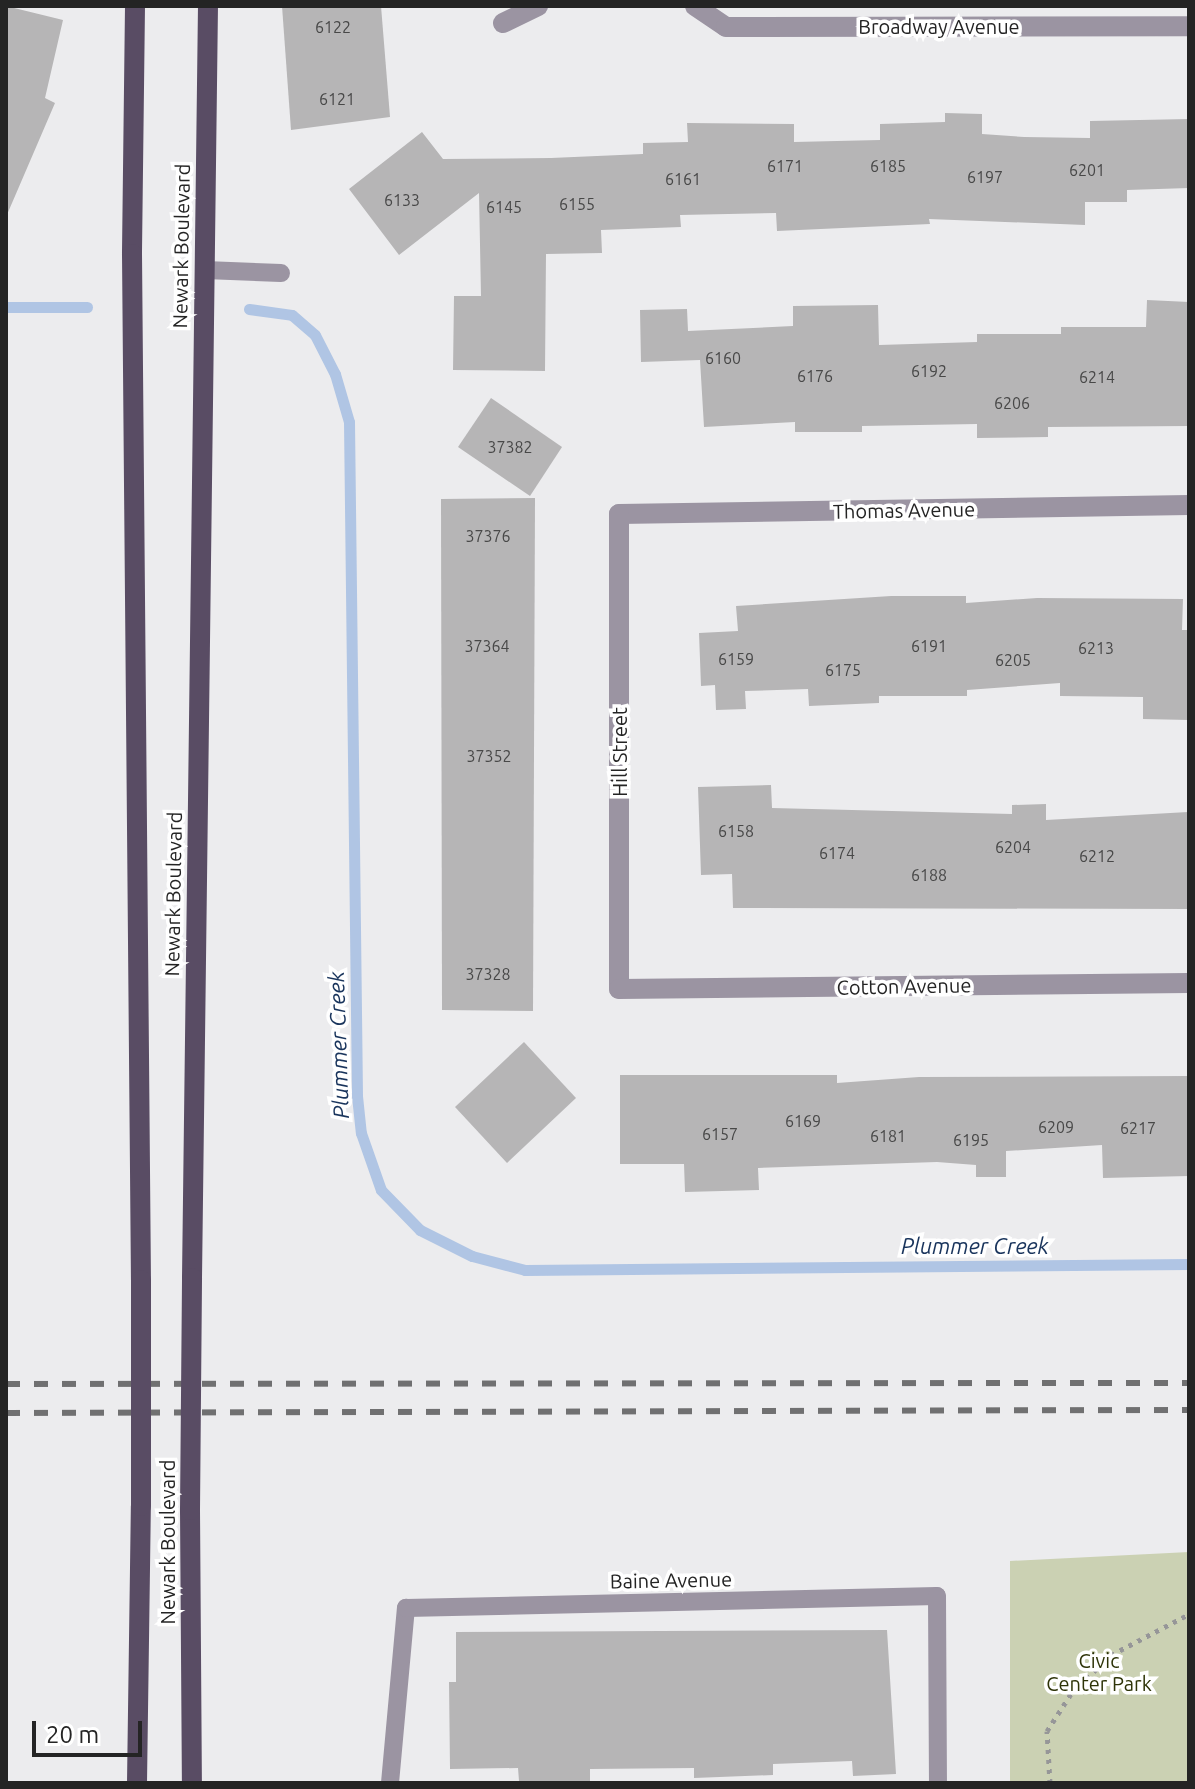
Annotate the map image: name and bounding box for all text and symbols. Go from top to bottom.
street label: Broadway Avenue [858,14,1020,38]
house number: 6122 [315,17,351,37]
house number: 6121 [319,89,355,109]
house number: 6171 [767,156,803,176]
house number: 6185 [870,156,906,176]
house number: 6201 [1069,160,1105,180]
street label: Newark Boulevard [168,163,194,329]
house number: 6197 [967,167,1003,187]
house number: 6161 [665,169,701,189]
house number: 6133 [384,190,420,210]
house number: 6155 [559,194,595,214]
house number: 6145 [486,197,522,217]
house number: 6160 [705,348,741,368]
house number: 6192 [911,361,947,381]
house number: 6176 [797,366,833,386]
house number: 6214 [1079,367,1115,387]
house number: 6206 [994,393,1030,413]
house number: 37382 [487,437,533,457]
street label: Thomas Avenue [833,497,975,523]
house number: 37376 [465,526,511,546]
house number: 37364 [464,636,510,656]
house number: 6191 [911,636,947,656]
house number: 6213 [1078,638,1114,658]
house number: 6159 [718,649,754,669]
house number: 6205 [995,650,1031,670]
house number: 6175 [825,660,861,680]
street label: Hill Street [607,707,631,797]
house number: 37352 [466,746,512,766]
street label: Newark Boulevard [160,811,186,977]
house number: 6158 [718,821,754,841]
house number: 6204 [995,837,1031,857]
house number: 6174 [819,843,855,863]
house number: 6212 [1079,846,1115,866]
house number: 6188 [911,865,947,885]
house number: 37328 [465,964,511,984]
water label: Plummer Creek [322,971,354,1119]
street label: Cotton Avenue [836,973,972,999]
house number: 6169 [785,1111,821,1131]
house number: 6209 [1038,1117,1074,1137]
house number: 6217 [1120,1118,1156,1138]
house number: 6157 [702,1124,738,1144]
house number: 6181 [870,1126,906,1146]
house number: 6195 [953,1130,989,1150]
water label: Plummer Creek [901,1233,1049,1259]
street label: Newark Boulevard [155,1460,179,1624]
street label: Baine Avenue [610,1567,732,1593]
park label: Civic Center Park [1046,1648,1152,1695]
scale bar [36,1705,146,1755]
text: 20 m [46,1721,99,1748]

